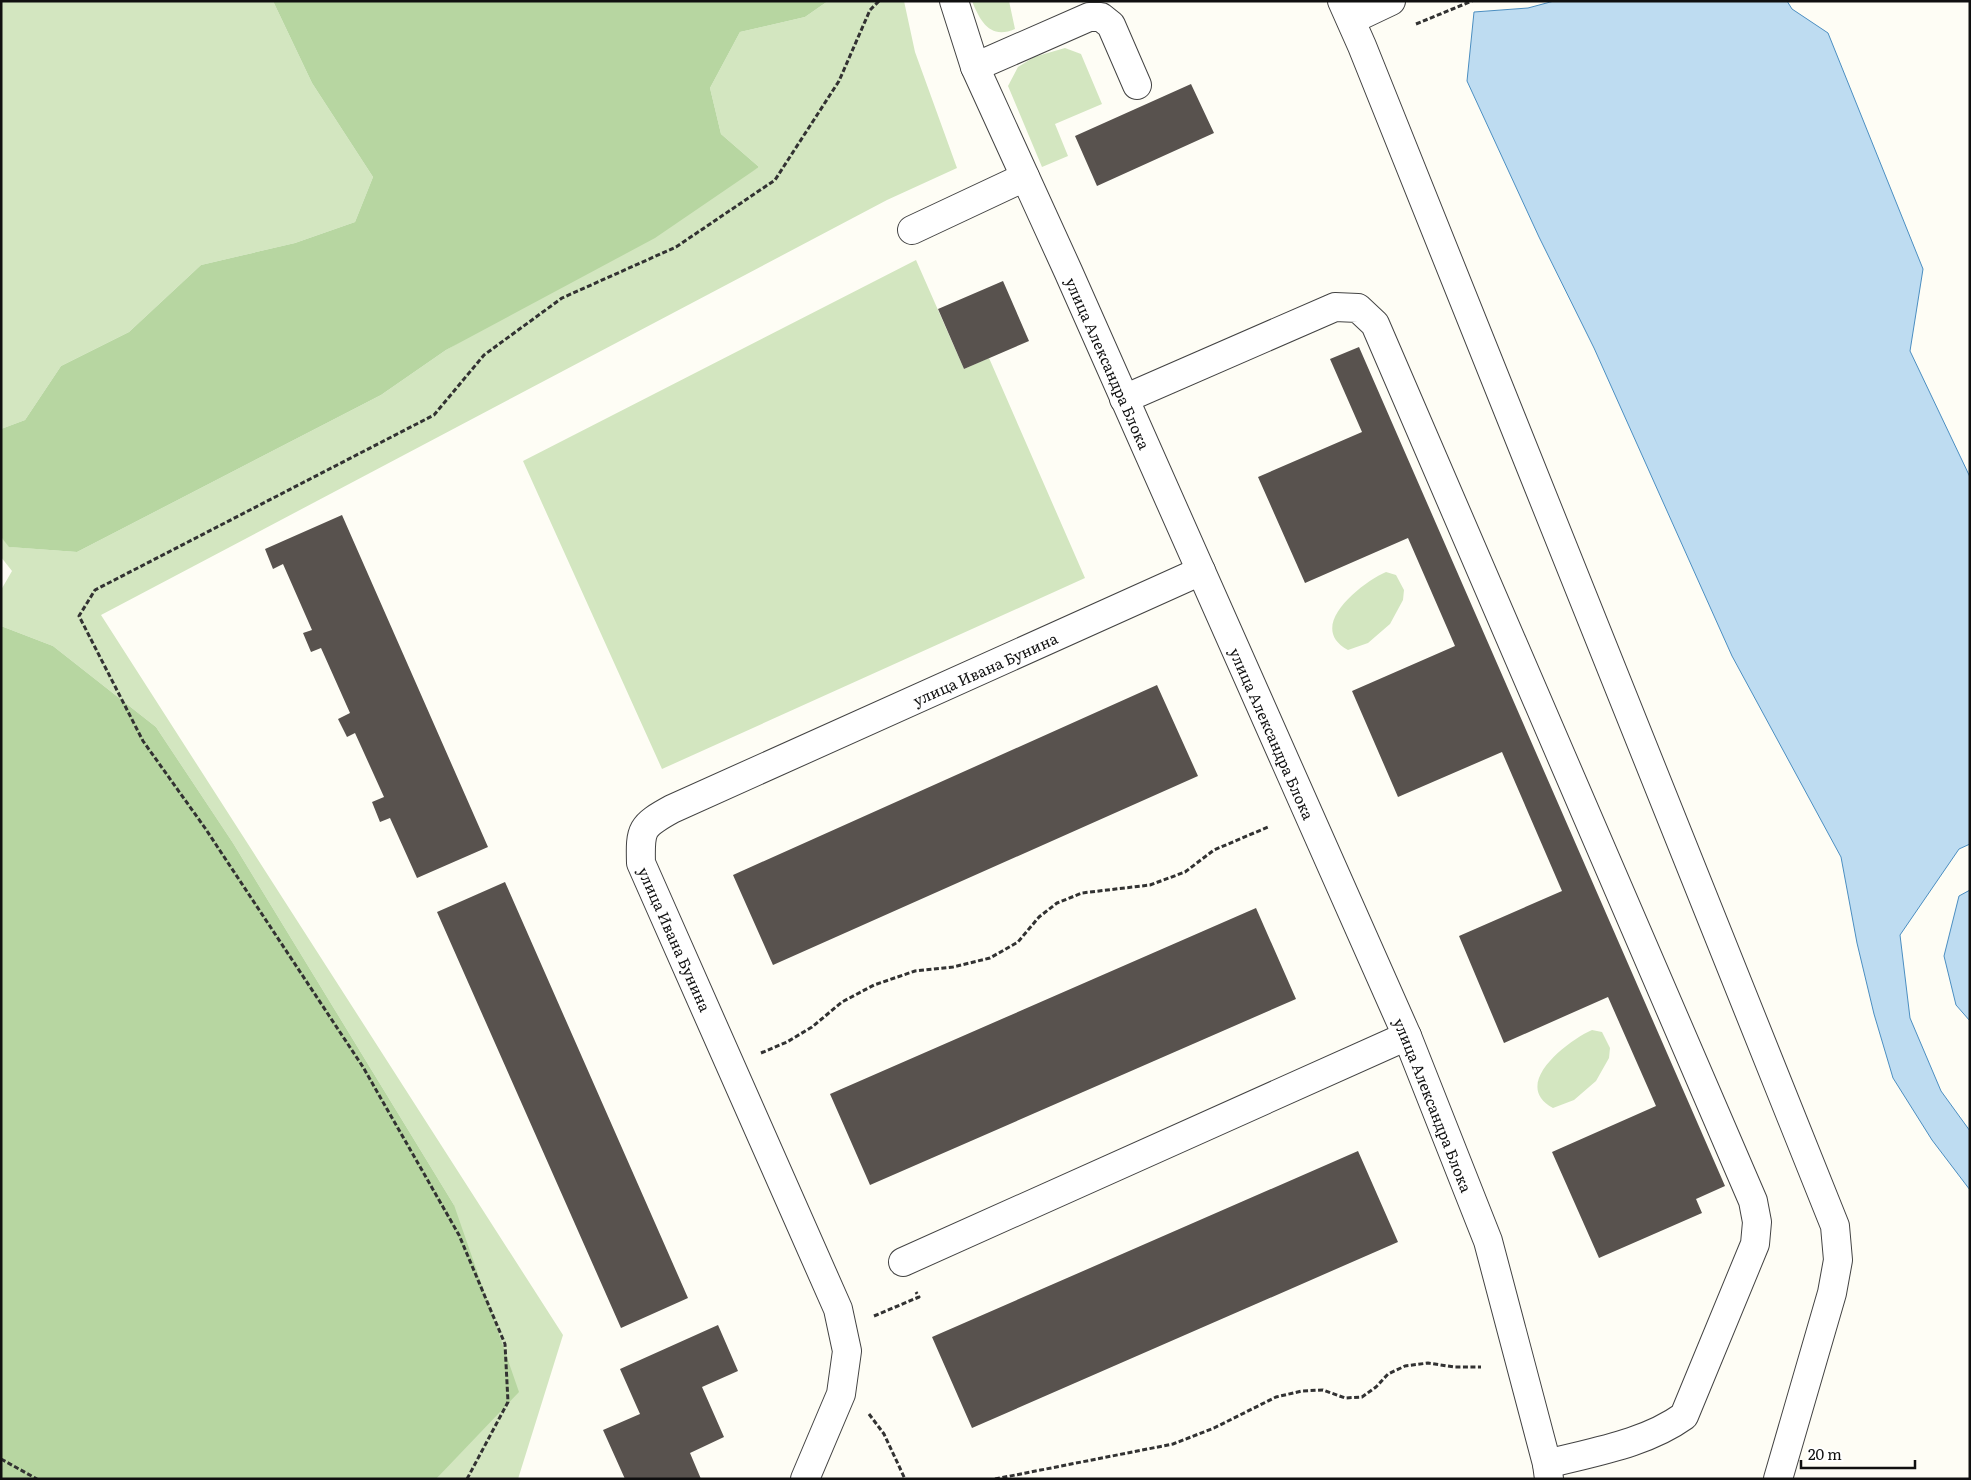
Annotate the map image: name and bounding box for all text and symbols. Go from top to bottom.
street label: улица Александра Блока [1061,273,1157,454]
street label: улица Ивана Бунина [909,625,1062,711]
street label: улица Александра Блока [1225,643,1321,824]
street label: улица Ивана Бунина [633,863,718,1016]
street label: улица Александра Блока [1389,1014,1479,1196]
scale bar [1801,1438,1915,1470]
text: 20 m [1808,1442,1842,1465]

